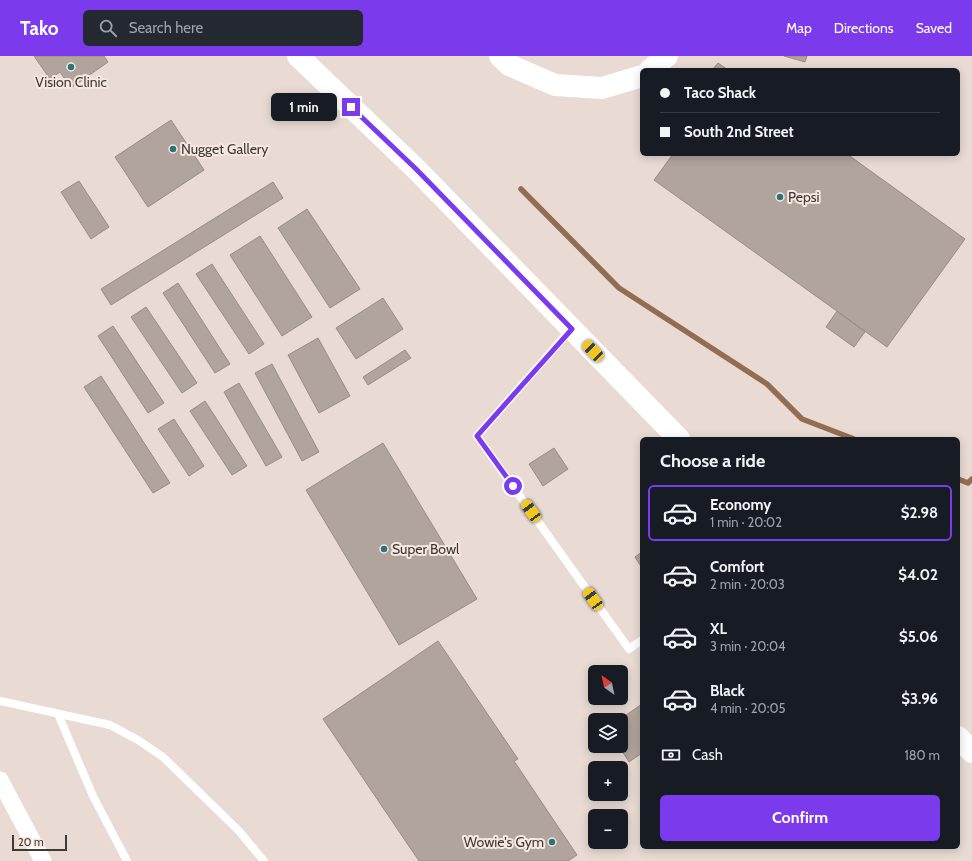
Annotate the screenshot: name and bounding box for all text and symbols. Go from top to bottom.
search box [83,10,363,46]
text: Tako [20,17,59,40]
icon: search [97,17,119,39]
text: Search here [129,19,203,37]
text: Map [786,19,812,37]
text: Directions [834,19,894,37]
text: Saved [916,19,952,37]
marker: Vision Clinic [66,62,76,72]
place label: Vision Clinic [35,73,107,91]
text: Taco Shack [684,84,756,102]
callout: 1 min [271,93,337,121]
route end [342,98,360,116]
text: 1 min [289,99,319,115]
text: South 2nd Street [684,123,794,141]
place label: Nugget Gallery [181,140,268,158]
marker: Nugget Gallery [168,144,178,154]
place label: Pepsi [788,188,820,206]
marker: Pepsi [775,192,785,202]
car [580,338,606,364]
text: Choose a ride [660,450,765,472]
route start [504,477,522,495]
icon: car [662,495,698,531]
text: Economy [710,496,771,514]
car [519,498,543,524]
text: $2.98 [901,504,938,522]
text: 1 min · 20:02 [710,514,782,530]
place label: Super Bowl [392,540,460,558]
marker: Super Bowl [379,544,389,554]
icon: car [662,557,698,593]
text: Comfort [710,558,764,576]
text: $4.02 [898,566,938,584]
text: 2 min · 20:03 [710,576,785,592]
car [581,586,605,612]
icon: car [662,619,698,655]
text: XL [710,620,727,638]
text: $5.06 [899,628,938,646]
text: 3 min · 20:04 [710,638,786,654]
north arrow [588,665,628,705]
map controls [588,665,628,849]
icon: car [662,681,698,717]
text: Black [710,682,745,700]
text: $3.96 [901,690,938,708]
text: 4 min · 20:05 [710,700,786,716]
button: layers [588,713,628,753]
icon: cash [660,744,682,766]
text: Cash [692,746,723,764]
text: 180 m [904,747,940,763]
button: + [588,761,628,801]
button: Confirm [660,795,940,841]
button: − [588,809,628,849]
scale bar [12,833,67,852]
place label: Wowie's Gym [464,833,544,851]
text: 20 m [18,835,44,849]
marker: Wowie's Gym [547,837,557,847]

